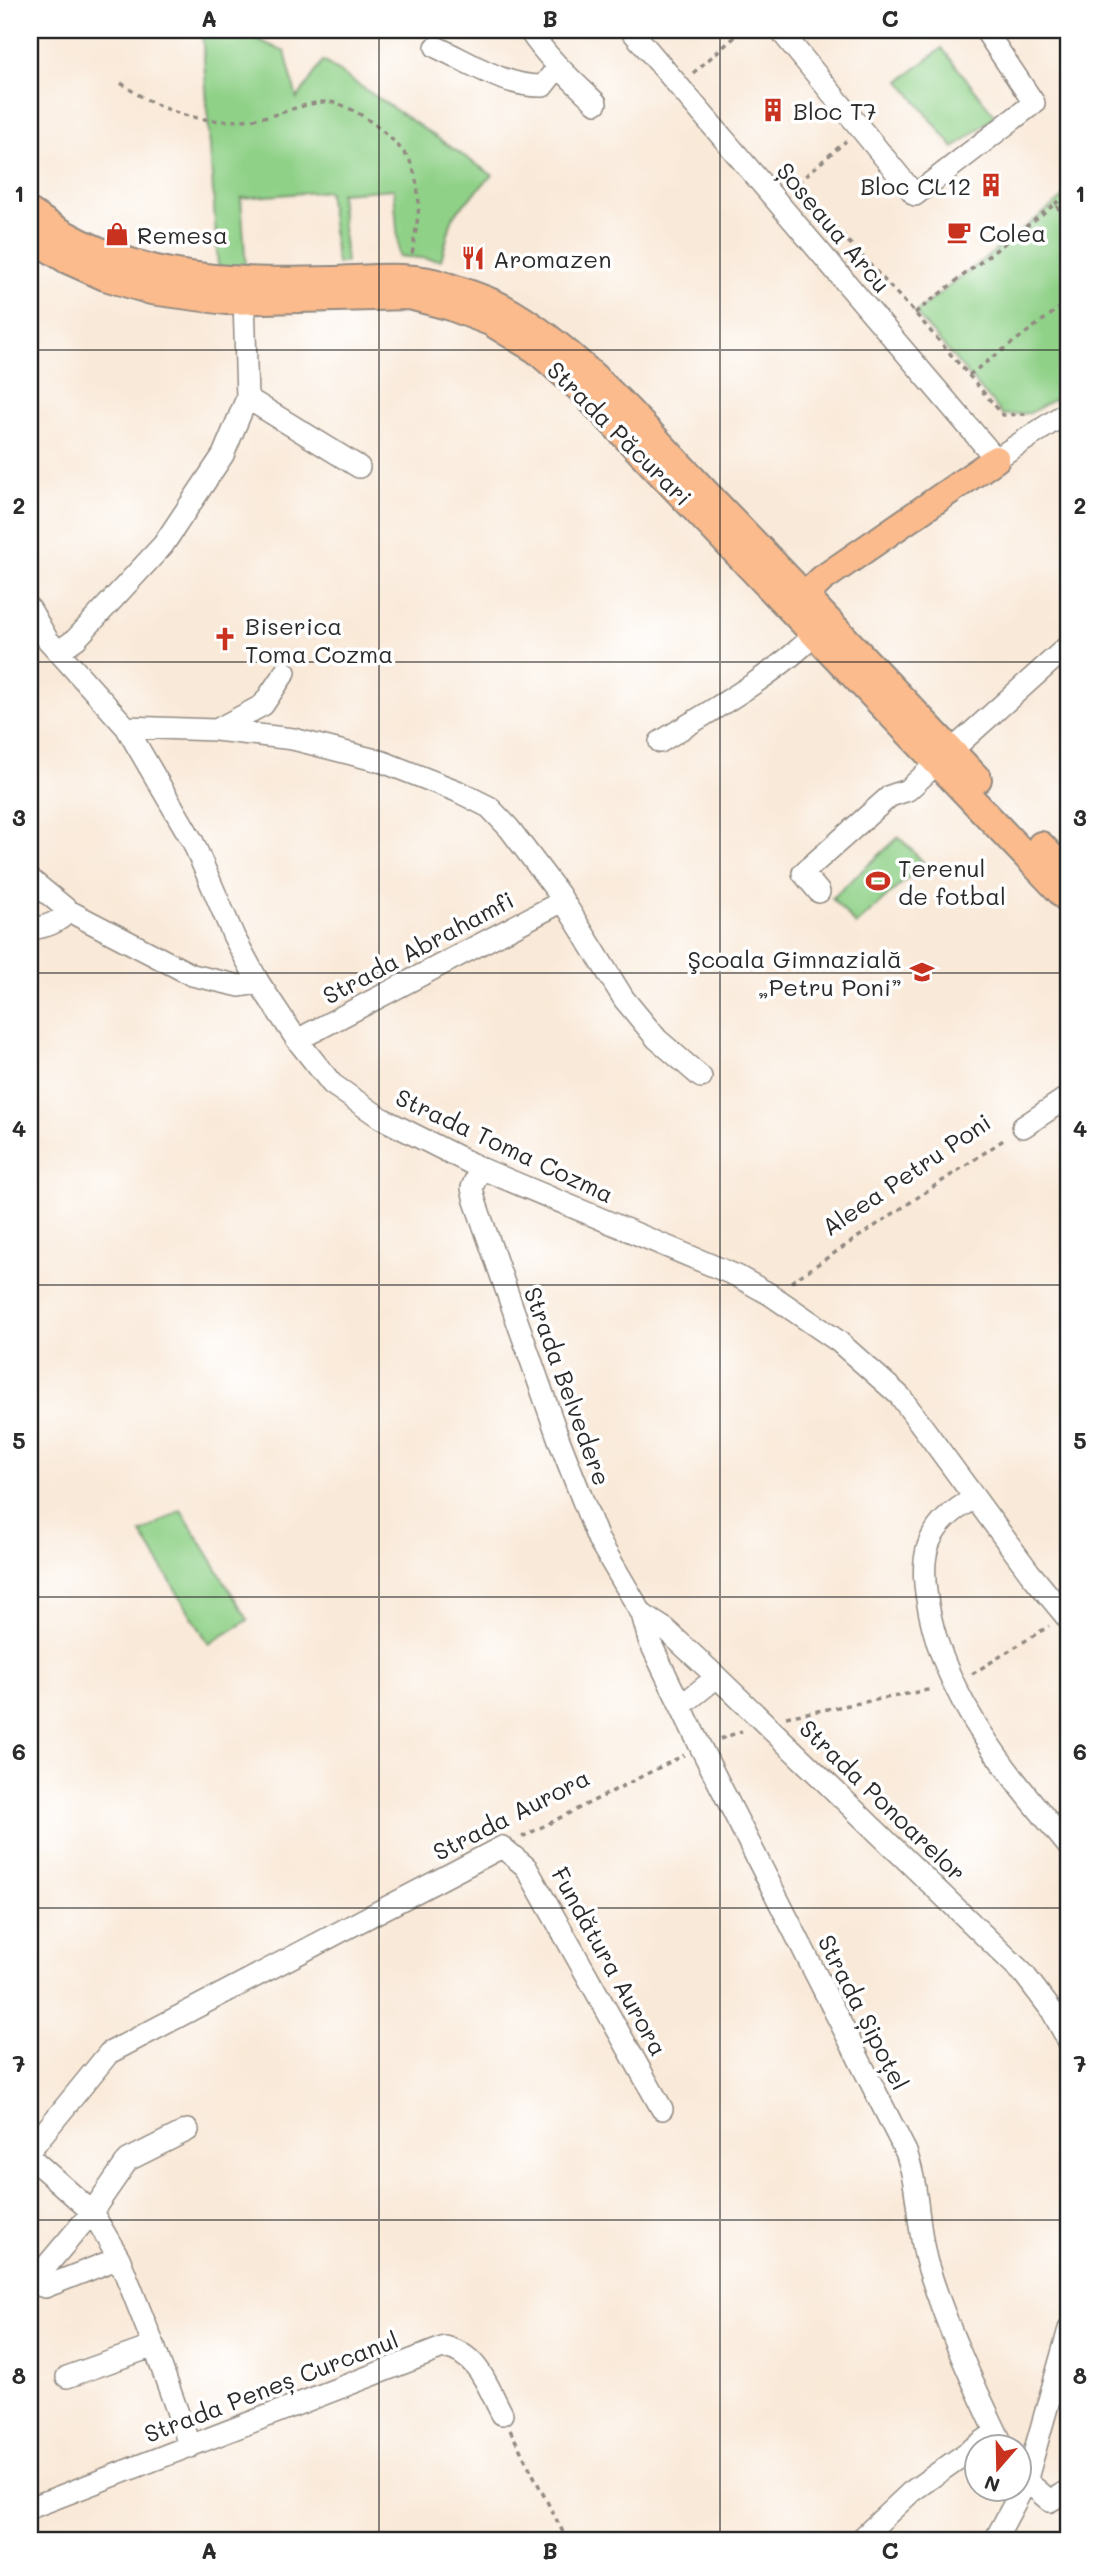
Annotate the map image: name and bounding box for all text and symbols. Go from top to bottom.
text: A [201,3,217,33]
text: B [542,3,558,33]
text: C [881,3,899,33]
place label: Bloc T7 [793,95,877,126]
building icon: Bloc T7 [759,96,787,124]
street label: Șoseaua Arcu [770,155,898,299]
place label: Bloc CL12 [860,170,971,201]
building icon: Bloc CL12 [977,171,1005,199]
text: 1 [14,178,24,208]
text: 1 [1075,178,1085,208]
place label: Colea [979,217,1046,248]
cafe icon: Colea [945,218,973,246]
place label: Remesa [137,219,228,250]
shop icon: Remesa [103,220,131,248]
place label: Aromazen [493,243,611,274]
restaurant icon: Aromazen [459,244,487,272]
street label: Strada Păcurari [541,354,699,512]
text: 2 [13,490,25,520]
text: 2 [1074,490,1086,520]
place label: Biserica Toma Cozma [245,610,393,669]
church icon: Biserica Toma Cozma [211,625,239,653]
text: 3 [12,802,26,832]
text: 3 [1073,802,1087,832]
place label: Terenul de fotbal [898,852,1006,911]
sports icon: Terenul de fotbal [864,867,892,895]
street label: Strada Abrahamfi [317,884,519,1010]
place label: Şcoala Gimnazială „Petru Poni” [687,943,902,1002]
school or university icon: Şcoala Gimnazială „Petru Poni” [908,958,936,986]
street label: Strada Toma Cozma [391,1081,619,1209]
street label: Aleea Petru Poni [815,1106,997,1242]
text: 4 [12,1113,26,1143]
text: 4 [1073,1113,1087,1143]
street label: Strada Belvedere [518,1282,618,1490]
text: 5 [12,1425,26,1455]
text: 5 [1073,1425,1087,1455]
street label: Strada Ponoarelor [793,1713,973,1887]
text: 6 [12,1736,26,1766]
text: 6 [1073,1736,1087,1766]
street label: Strada Aurora [427,1761,595,1867]
street label: Fundătura Aurora [545,1861,675,2061]
street label: Strada Șipoțel [811,1929,916,2095]
text: 7 [13,2048,26,2078]
text: 7 [1074,2048,1087,2078]
street label: Strada Peneș Curcanul [140,2323,403,2450]
text: 8 [12,2360,26,2390]
text: 8 [1073,2360,1087,2390]
north arrow [962,2434,1032,2504]
text: N [981,2470,1003,2499]
text: A [201,2535,217,2565]
text: B [542,2535,558,2565]
text: C [881,2535,899,2565]

